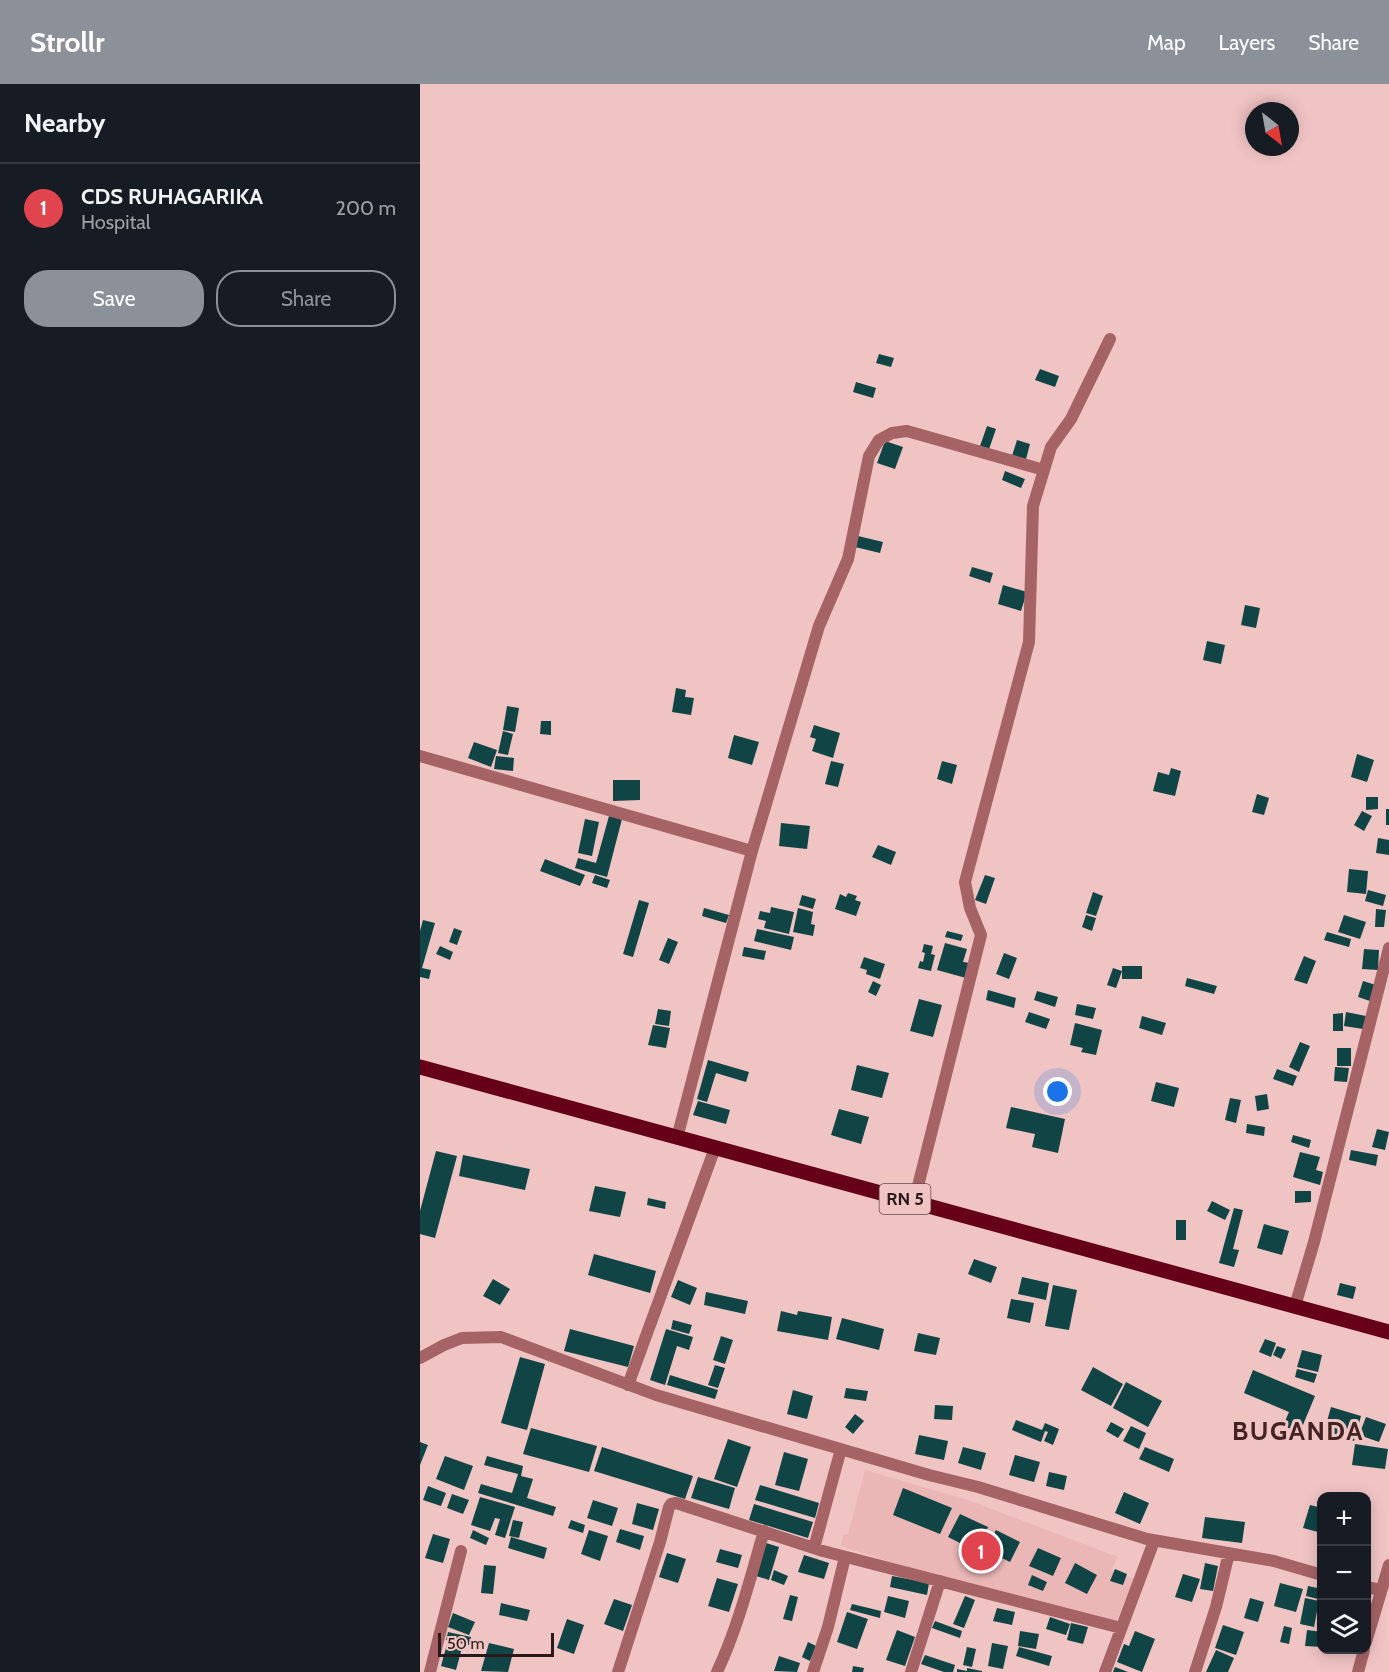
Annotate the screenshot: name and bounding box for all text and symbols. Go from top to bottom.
text: Strollr [30,25,104,59]
text: Map [1147,30,1186,55]
text: Layers [1219,30,1275,55]
text: Share [1308,30,1359,55]
north arrow [1245,102,1299,156]
text: Nearby [24,107,105,139]
text: CDS RUHAGARIKA [81,183,263,210]
text: 1 [40,196,47,220]
text: 200 m [336,196,396,220]
text: Hospital [81,210,151,234]
button: Save [24,270,204,327]
button: Share [216,270,396,327]
your location [1043,1077,1072,1106]
road number: RN 5 [880,1184,930,1214]
district label: BUGANDA [1232,1415,1364,1447]
map controls [1317,1492,1371,1654]
button: + [1317,1492,1371,1546]
pin: 1 [962,1528,1000,1574]
button: − [1317,1546,1371,1600]
button: layers [1317,1600,1371,1654]
scale bar [438,1630,554,1658]
text: 50 m [447,1634,484,1653]

